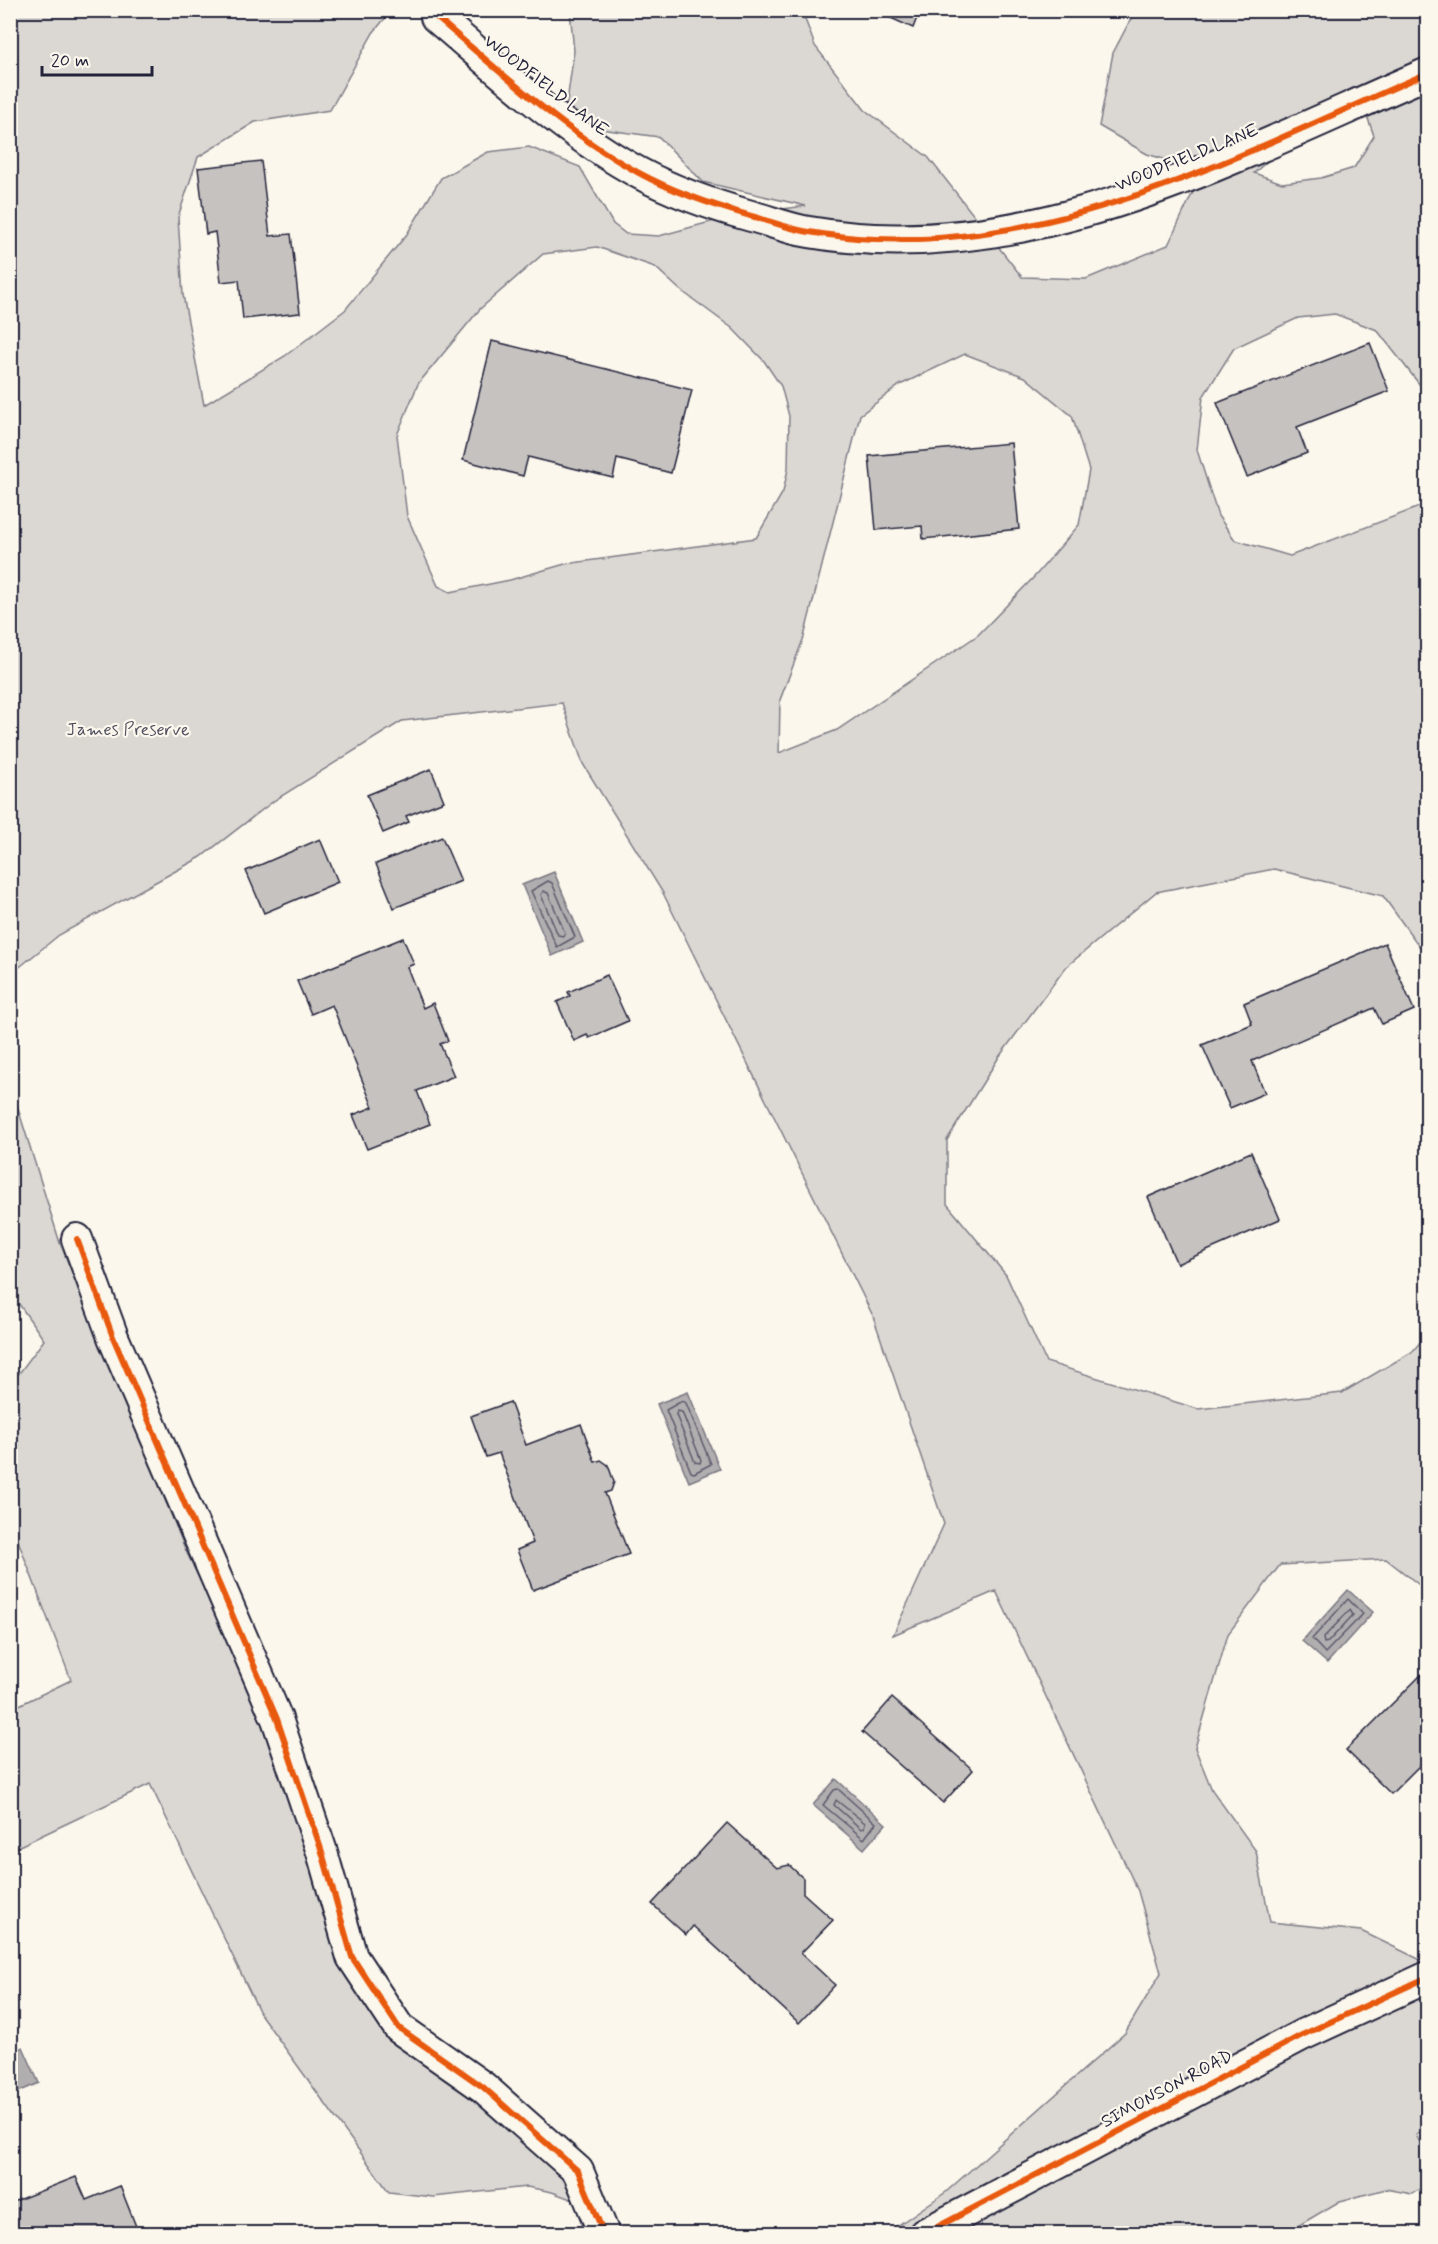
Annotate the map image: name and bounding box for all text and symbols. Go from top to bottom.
street label: WOODFIELD LANE [478,30,614,143]
scale bar [42,39,152,77]
text: 20 m [51,49,89,73]
street label: WOODFIELD LANE [1112,118,1263,198]
park label: James Preserve [67,718,189,742]
street label: SIMONSON ROAD [1097,2044,1237,2134]

